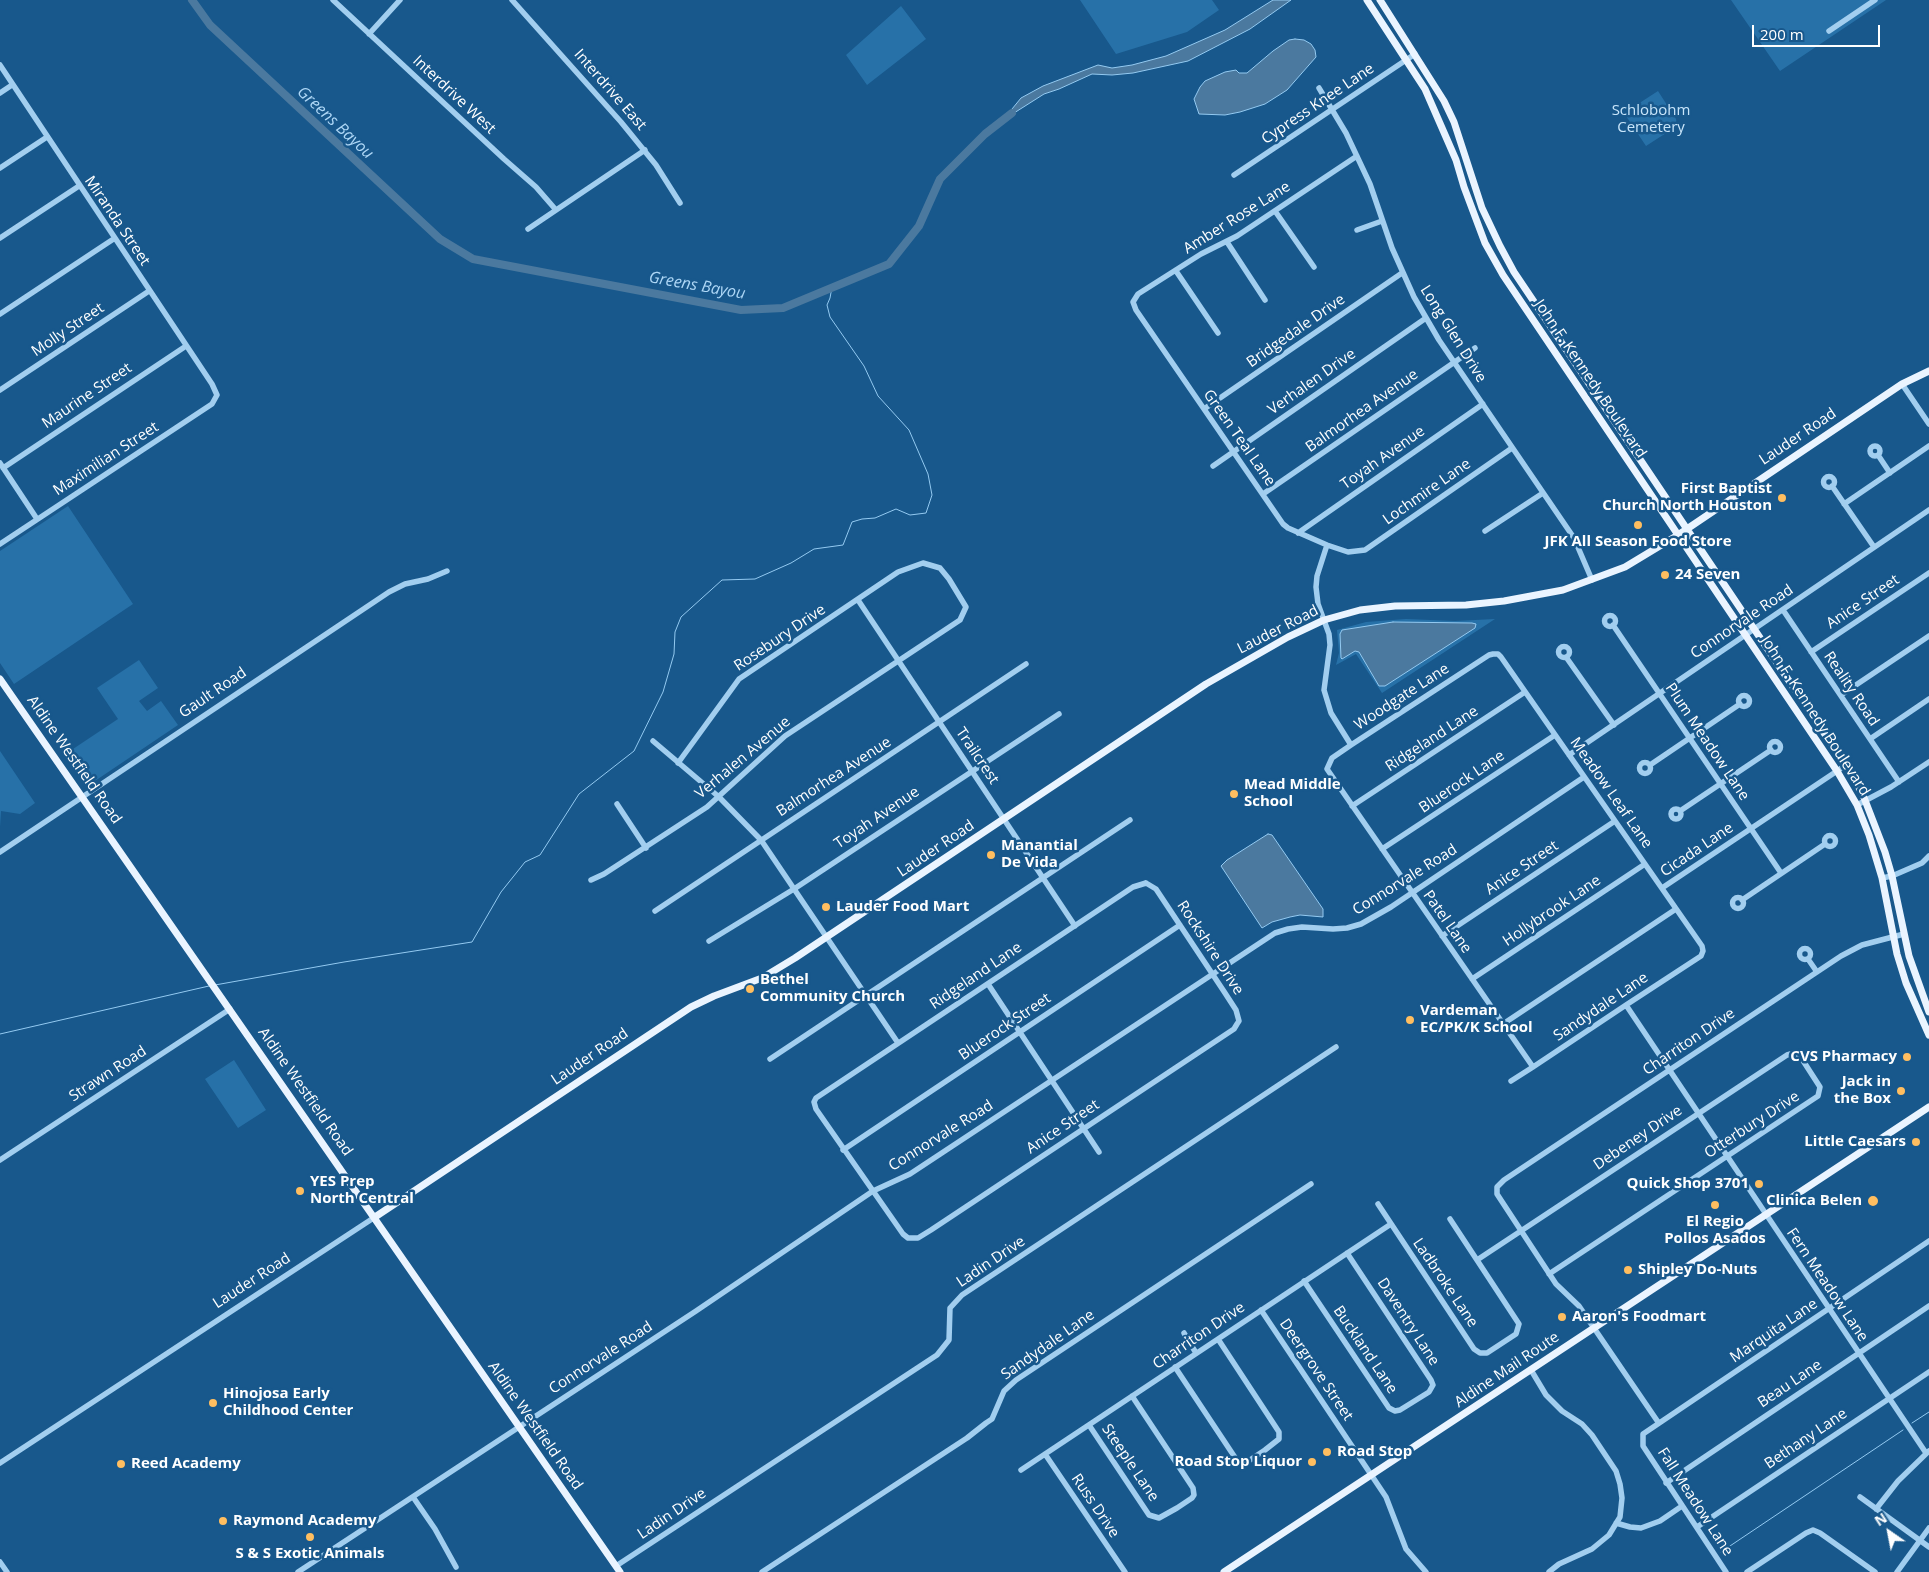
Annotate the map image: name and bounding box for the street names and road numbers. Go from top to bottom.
street label: Interdrive East [570,46,650,134]
street label: Interdrive West [409,52,499,138]
street label: Cypress Knee Lane [1258,60,1378,148]
street label: Miranda Street [80,173,154,269]
street label: Amber Rose Lane [1180,178,1294,258]
street label: Long Glen Drive [1416,282,1490,386]
street label: Bridgedale Drive [1243,290,1349,372]
street label: John F. Kennedy Boulevard [1530,296,1650,462]
street label: Molly Street [28,299,108,361]
street label: Verhalen Drive [1265,345,1359,419]
street label: Maurine Street [39,359,135,433]
street label: Balmorhea Avenue [1302,366,1422,456]
street label: Green Teal Lane [1199,386,1279,490]
street label: Lauder Road [1756,405,1840,469]
street label: Maximilian Street [50,418,162,500]
street label: Toyah Avenue [1338,422,1428,494]
street label: Lochmire Lane [1380,455,1474,529]
street label: Anice Street [1823,571,1903,633]
street label: Connorvale Road [1687,581,1797,663]
street label: Rosebury Drive [731,601,829,675]
street label: Lauder Road [1234,602,1322,658]
street label: John F. Kennedy Boulevard [1756,633,1874,799]
street label: Reality Road [1819,648,1883,730]
street label: Woodgate Lane [1351,660,1453,734]
street label: Gault Road [176,664,250,722]
street label: Plum Meadow Lane [1661,680,1753,804]
street label: Aldine Westfield Road [23,692,125,828]
street label: Ridgeland Lane [1382,702,1482,776]
street label: Verhalen Avenue [692,713,794,803]
street label: Trailcrest [951,724,1003,788]
street label: Balmorhea Avenue [773,733,895,821]
street label: Meadow Leaf Lane [1566,734,1656,852]
street label: Bluerock Lane [1416,747,1508,817]
street label: Toyah Avenue [831,783,923,853]
street label: Lauder Road [894,817,978,881]
street label: Cicada Lane [1657,819,1737,881]
street label: Anice Street [1482,837,1562,899]
street label: Connorvale Road [1349,841,1461,919]
street label: Hollybrook Lane [1500,872,1604,950]
street label: Patel Lane [1419,887,1475,957]
street label: Rockshire Drive [1173,898,1247,998]
street label: Ridgeland Lane [927,939,1025,1013]
street label: Sandydale Lane [1550,969,1652,1045]
street label: Bluerock Street [956,990,1054,1064]
street label: Charriton Drive [1640,1005,1738,1079]
street label: Aldine Westfield Road [254,1024,356,1160]
street label: Lauder Road [548,1025,632,1089]
street label: Strawn Road [66,1042,150,1106]
street label: Otterbury Drive [1701,1088,1803,1162]
street label: Anice Street [1023,1096,1103,1158]
street label: Connorvale Road [885,1097,997,1175]
street label: Debeney Drive [1590,1102,1686,1174]
street label: Fern Meadow Lane [1782,1225,1872,1345]
street label: Ladin Drive [953,1232,1029,1292]
street label: Ladbroke Lane [1409,1235,1481,1331]
street label: Lauder Road [210,1249,294,1313]
street label: Daventry Lane [1373,1275,1443,1369]
street label: Marquita Lane [1727,1295,1821,1367]
street label: Charriton Drive [1150,1299,1248,1373]
street label: Buckland Lane [1329,1303,1401,1397]
street label: Sandydale Lane [998,1306,1098,1384]
street label: Deergrove Street [1275,1316,1357,1424]
street label: Connorvale Road [546,1318,656,1398]
street label: Aldine Mail Route [1451,1328,1563,1412]
street label: Beau Lane [1755,1356,1825,1412]
street label: Aldine Westfield Road [484,1358,586,1494]
street label: Bethany Lane [1761,1405,1851,1473]
street label: Steeple Lane [1098,1421,1162,1505]
street label: Fall Meadow Lane [1653,1445,1737,1559]
street label: Russ Drive [1067,1471,1123,1541]
street label: Ladin Drive [634,1484,710,1544]

